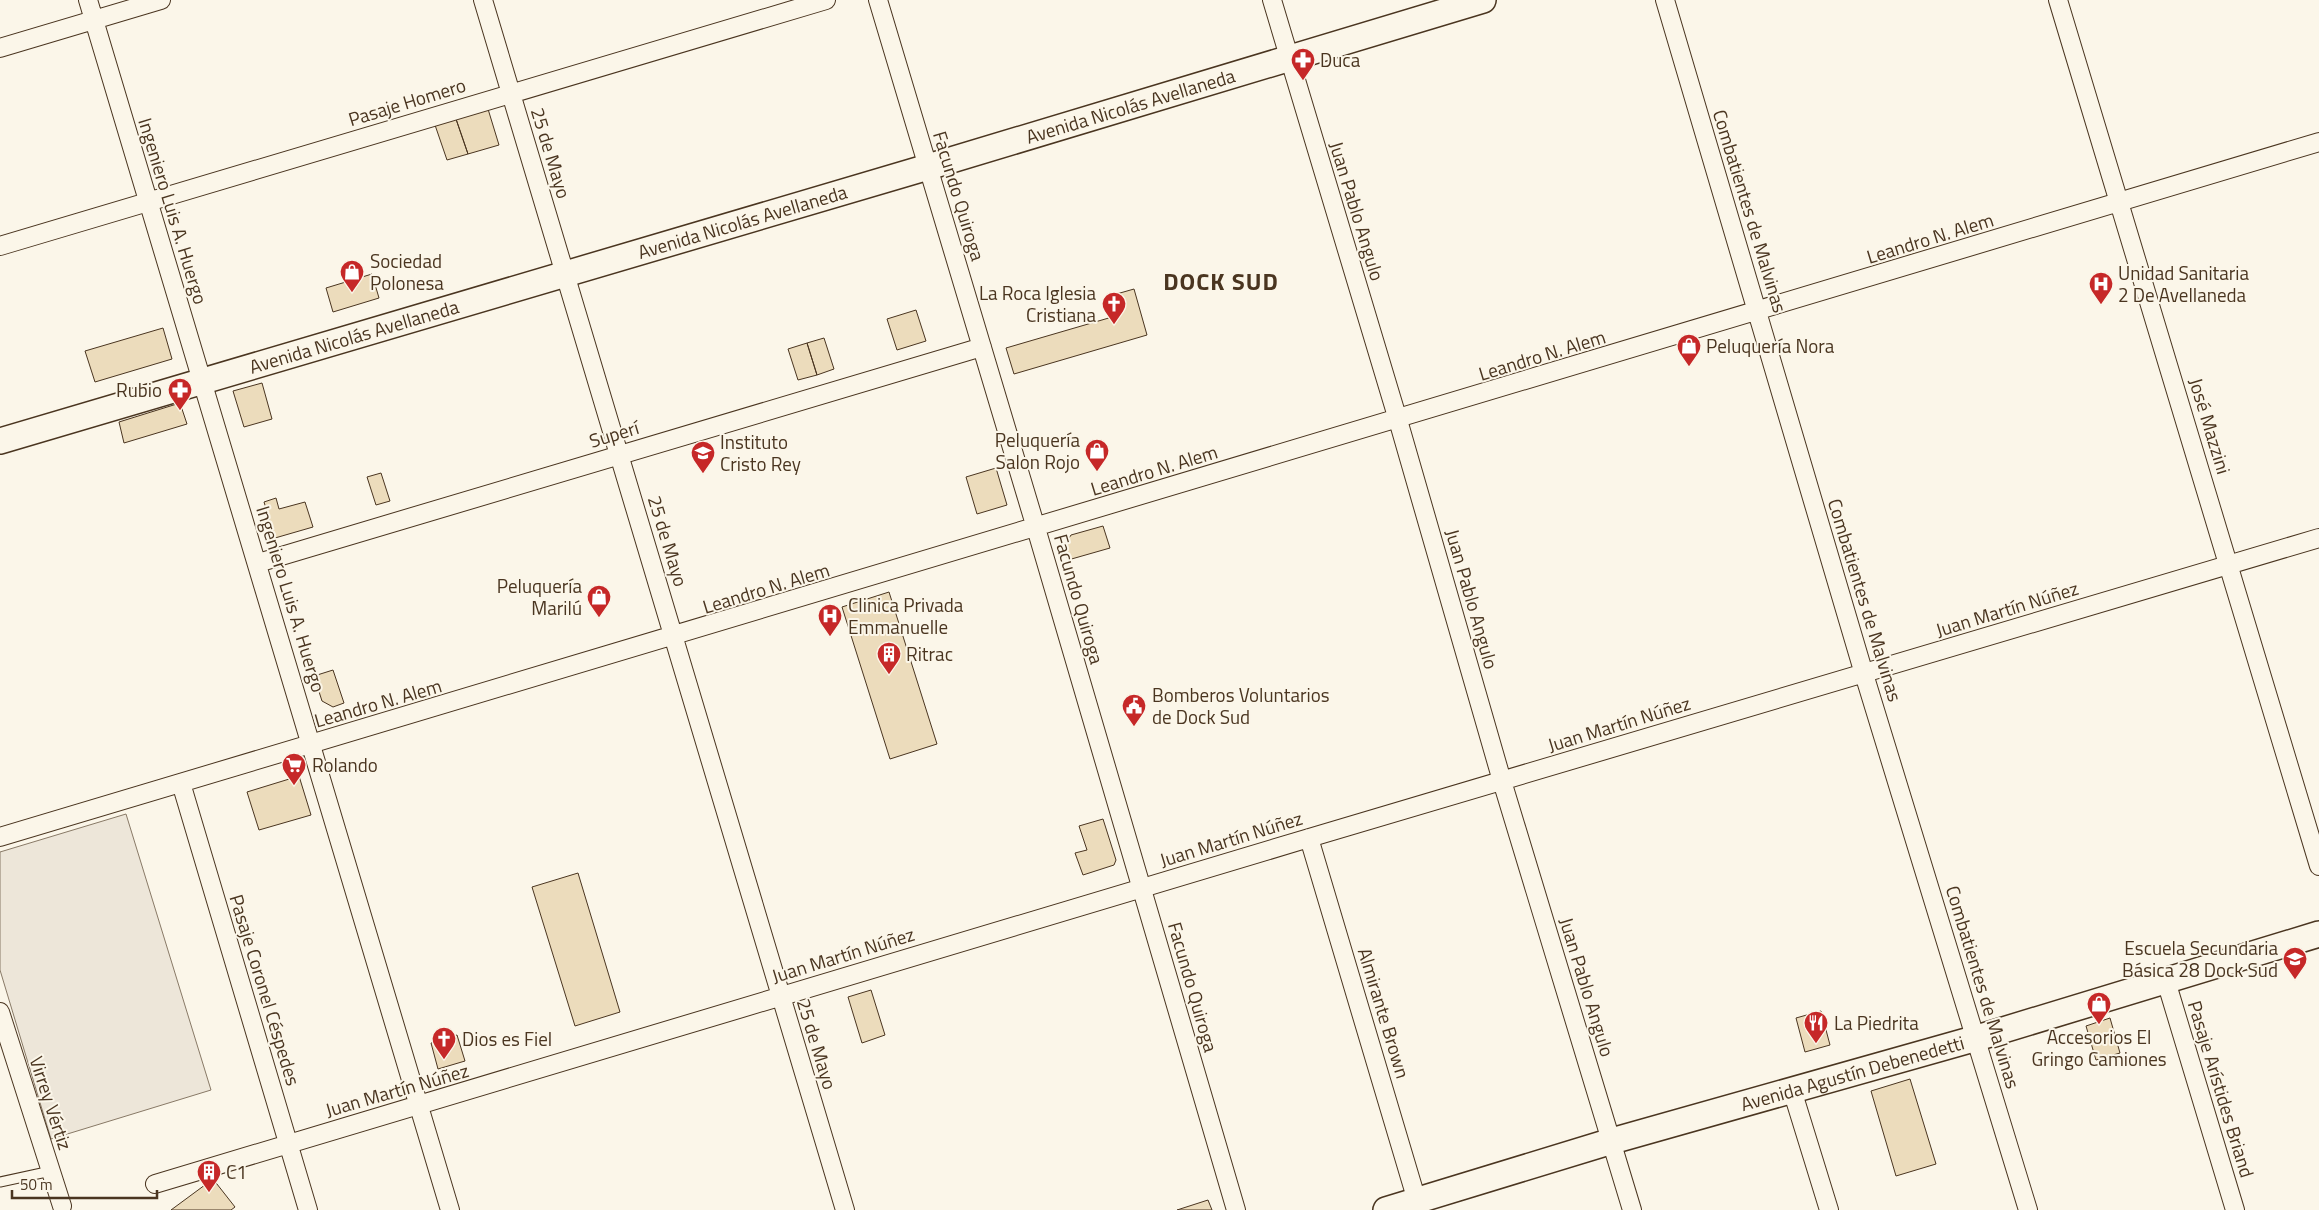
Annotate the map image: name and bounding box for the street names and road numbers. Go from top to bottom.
street label: Avenida Nicolás Avellaneda [1022,60,1239,151]
street label: Pasaje Homero [344,70,469,133]
street label: 25 de Mayo [524,104,579,202]
street label: Combatientes de Malvinas [1706,106,1795,316]
street label: Ingeniero Luis A. Huergo [131,114,216,308]
street label: Facundo Quiroga [926,127,993,265]
street label: Juan Pablo Angulo [1322,137,1392,284]
street label: Avenida Nicolás Avellaneda [634,177,851,266]
street label: Leandro N. Alem [1863,204,1997,271]
street label: Avenida Nicolás Avellaneda [245,291,462,381]
street label: Leandro N. Alem [1475,321,1609,388]
street label: José Mazzini [2182,374,2239,478]
street label: Superí [585,412,644,455]
street label: Leandro N. Alem [1087,436,1221,503]
street label: 25 de Mayo [641,492,696,590]
street label: Combatientes de Malvinas [1821,495,1910,705]
street label: Ingeniero Luis A. Huergo [249,502,334,696]
street label: Juan Pablo Angulo [1439,525,1506,672]
street label: Facundo Quiroga [1047,530,1112,668]
street label: Leandro N. Alem [699,554,833,621]
street label: Juan Martín Núñez [1932,573,2082,644]
street label: Leandro N. Alem [311,670,445,735]
street label: Juan Martín Núñez [1544,688,1694,759]
street label: Juan Martín Núñez [1156,803,1306,874]
street label: Combatientes de Malvinas [1939,882,2028,1092]
street label: Pasaje Coronel Céspedes [223,891,308,1089]
street label: Juan Pablo Angulo [1552,913,1622,1060]
street label: Facundo Quiroga [1161,918,1226,1056]
street label: Juan Martín Núñez [768,919,918,990]
street label: Almirante Brown [1351,944,1418,1082]
street label: 25 de Mayo [790,995,845,1093]
street label: Pasaje Arístides Briand [2181,997,2262,1181]
street label: Avenida Agustín Debenedetti [1737,1027,1967,1118]
street label: Virrey Vértiz [23,1052,80,1153]
street label: Juan Martín Núñez [322,1055,472,1124]

